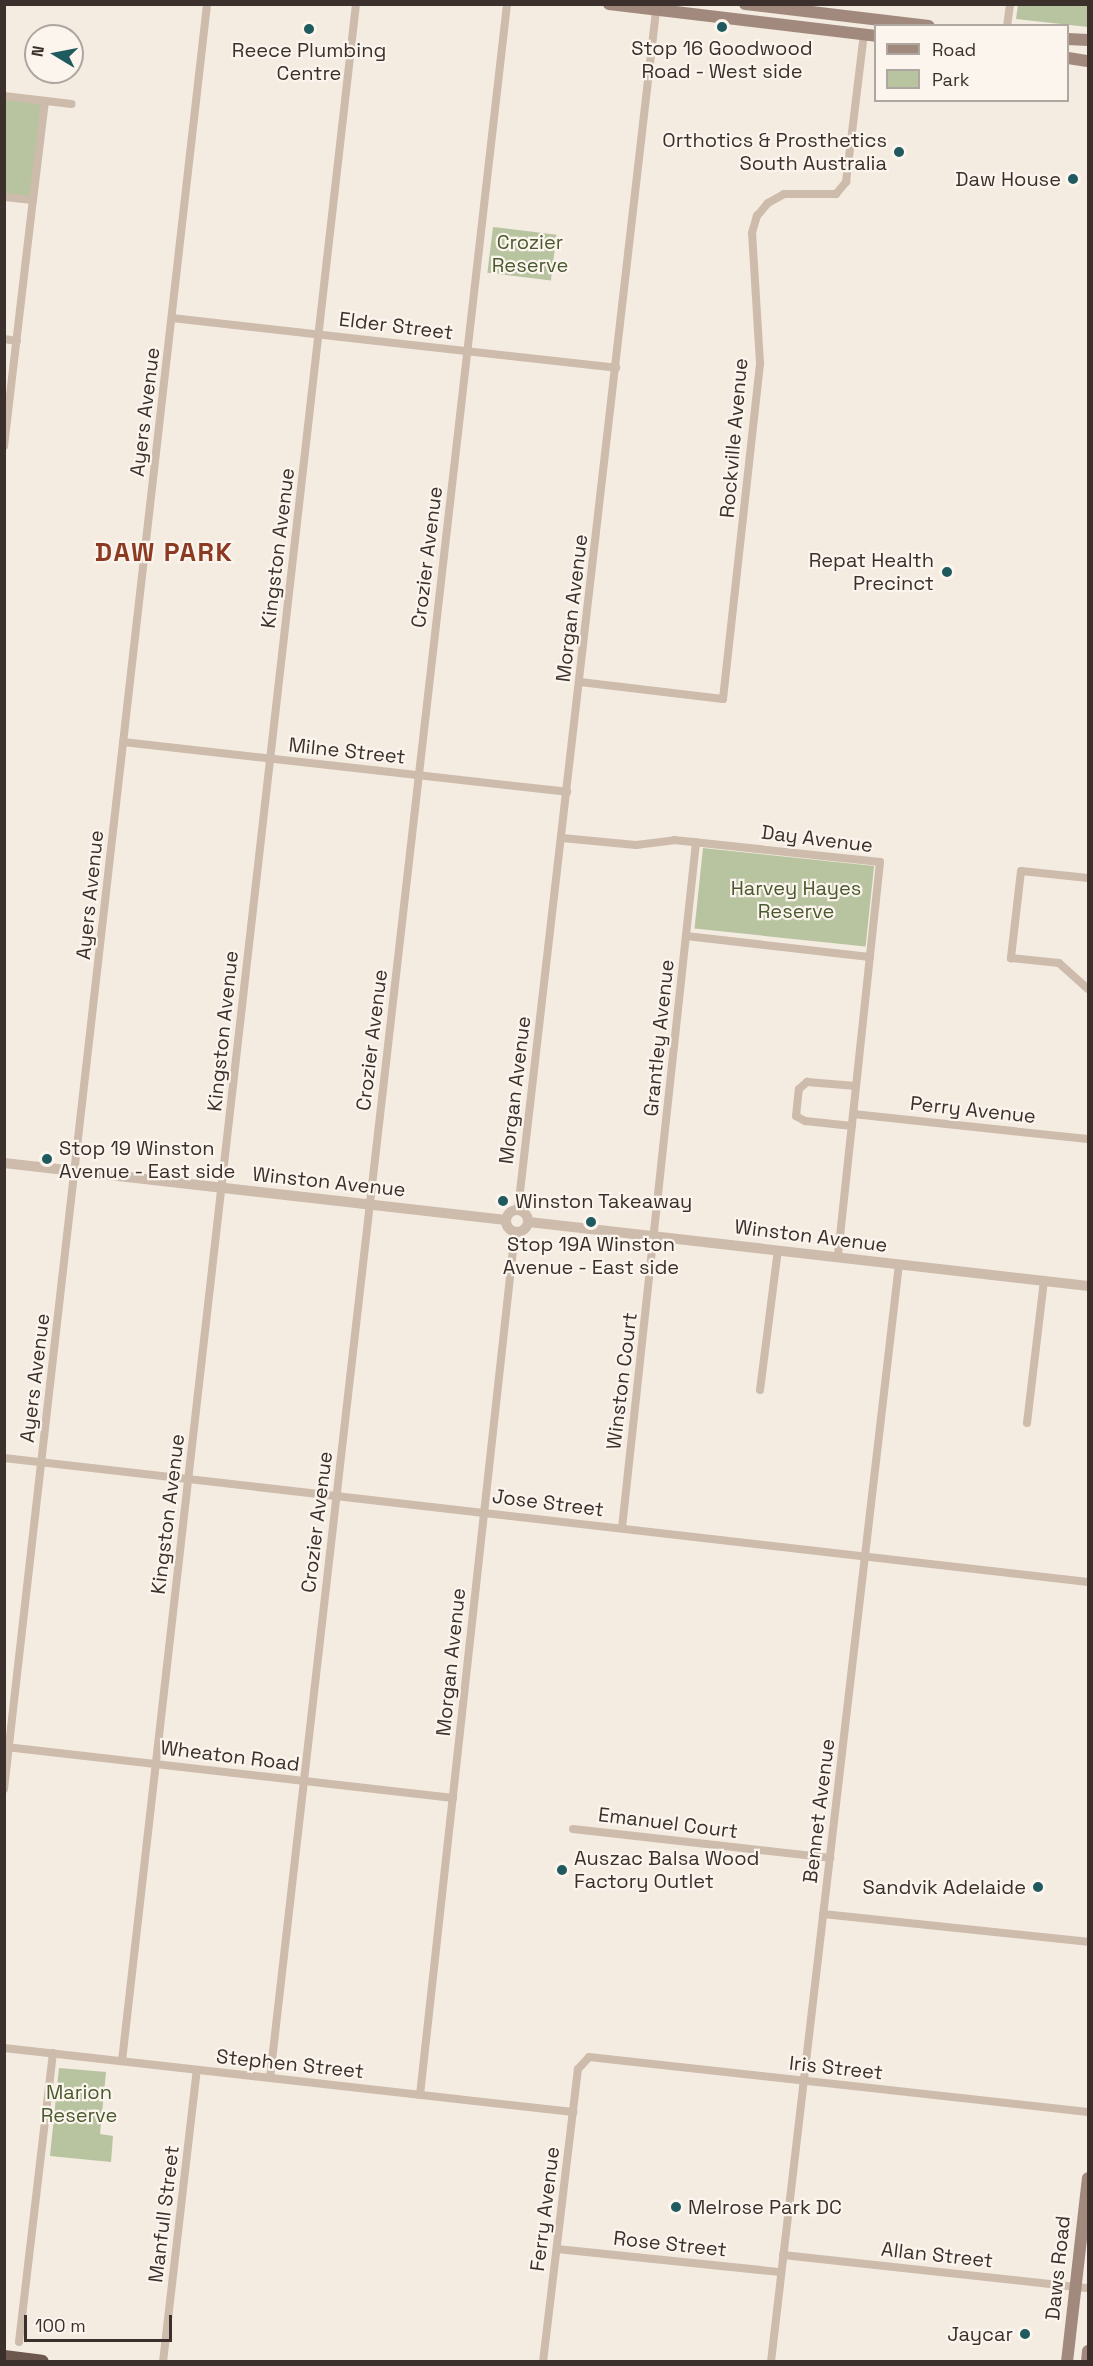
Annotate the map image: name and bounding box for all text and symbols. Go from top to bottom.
marker: Stop 16 Goodwood Road - West side [715,20,729,34]
marker: Reece Plumbing Centre [302,22,316,36]
north arrow [24,24,84,84]
legend [874,24,1069,102]
place label: Stop 16 Goodwood Road - West side [631,36,813,83]
place label: Reece Plumbing Centre [232,38,386,85]
text: Road [932,38,976,61]
text: N [26,44,49,58]
text: Park [932,68,969,91]
place label: Orthotics & Prosthetics South Australia [662,128,887,175]
marker: Orthotics & Prosthetics South Australia [892,145,906,159]
place label: Daw House [955,167,1061,191]
marker: Daw House [1066,172,1080,186]
park label: Crozier Reserve [492,231,568,278]
street label: Elder Street [338,307,454,345]
street label: Ayers Avenue [125,346,165,478]
street label: Rockville Avenue [715,357,753,519]
street label: Kingston Avenue [256,466,300,630]
street label: Crozier Avenue [406,485,448,629]
street label: Morgan Avenue [551,532,593,684]
district label: DAW PARK [95,537,233,569]
place label: Repat Health Precinct [809,548,934,595]
marker: Repat Health Precinct [938,563,956,581]
street label: Milne Street [287,733,407,769]
street label: Day Avenue [760,820,874,858]
street label: Ayers Avenue [71,829,109,961]
park label: Harvey Hayes Reserve [731,876,861,923]
street label: Kingston Avenue [203,949,243,1113]
street label: Grantley Avenue [639,958,679,1118]
street label: Crozier Avenue [351,968,393,1112]
street label: Morgan Avenue [494,1014,536,1166]
street label: Perry Avenue [909,1091,1037,1129]
place label: Stop 19 Winston Avenue - East side [59,1136,237,1183]
marker: Stop 19 Winston Avenue - East side [40,1152,54,1166]
street label: Winston Avenue [251,1162,407,1202]
place label: Winston Takeaway [515,1189,693,1213]
marker: Winston Takeaway [496,1194,510,1208]
marker: Stop 19A Winston Avenue - East side [584,1215,598,1229]
street label: Winston Avenue [733,1215,889,1257]
place label: Stop 19A Winston Avenue - East side [502,1232,680,1279]
street label: Winston Court [602,1311,642,1451]
street label: Ayers Avenue [15,1312,55,1444]
street label: Kingston Avenue [146,1432,190,1596]
street label: Crozier Avenue [296,1450,338,1594]
street label: Jose Street [491,1484,605,1522]
street label: Morgan Avenue [431,1587,471,1737]
street label: Wheaton Road [159,1736,301,1776]
street label: Bennet Avenue [798,1737,840,1885]
street label: Emanuel Court [597,1803,739,1843]
place label: Auszac Balsa Wood Factory Outlet [574,1846,760,1893]
marker: Auszac Balsa Wood Factory Outlet [555,1863,569,1877]
place label: Sandvik Adelaide [862,1875,1026,1899]
marker: Sandvik Adelaide [1031,1880,1045,1894]
street label: Stephen Street [215,2044,365,2084]
street label: Iris Street [788,2051,884,2085]
park label: Marion Reserve [41,2080,117,2127]
street label: Manfull Street [144,2144,184,2284]
street label: Ferry Avenue [525,2145,565,2273]
place label: Melrose Park DC [688,2195,842,2219]
marker: Melrose Park DC [669,2200,683,2214]
street label: Daws Road [1041,2214,1075,2322]
street label: Rose Street [612,2226,728,2262]
street label: Allan Street [880,2237,994,2273]
scale bar [27,2303,176,2341]
text: 100 m [35,2314,86,2337]
place label: Jaycar [947,2322,1013,2346]
marker: Jaycar [1018,2327,1032,2341]

